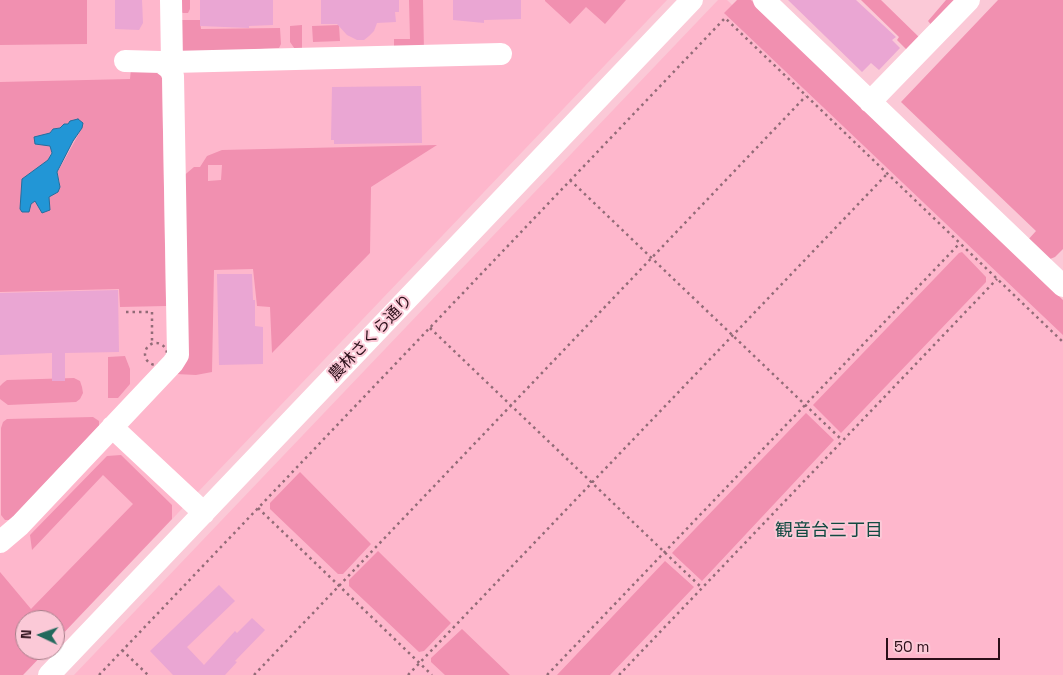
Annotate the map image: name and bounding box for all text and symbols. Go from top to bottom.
street label: 農林さくら通り [325,291,417,385]
district label: 観音台三丁目 [775,520,883,542]
north arrow [15,610,65,660]
scale bar [888,628,1002,660]
text: N [17,629,35,639]
text: 50 m [894,637,929,656]

